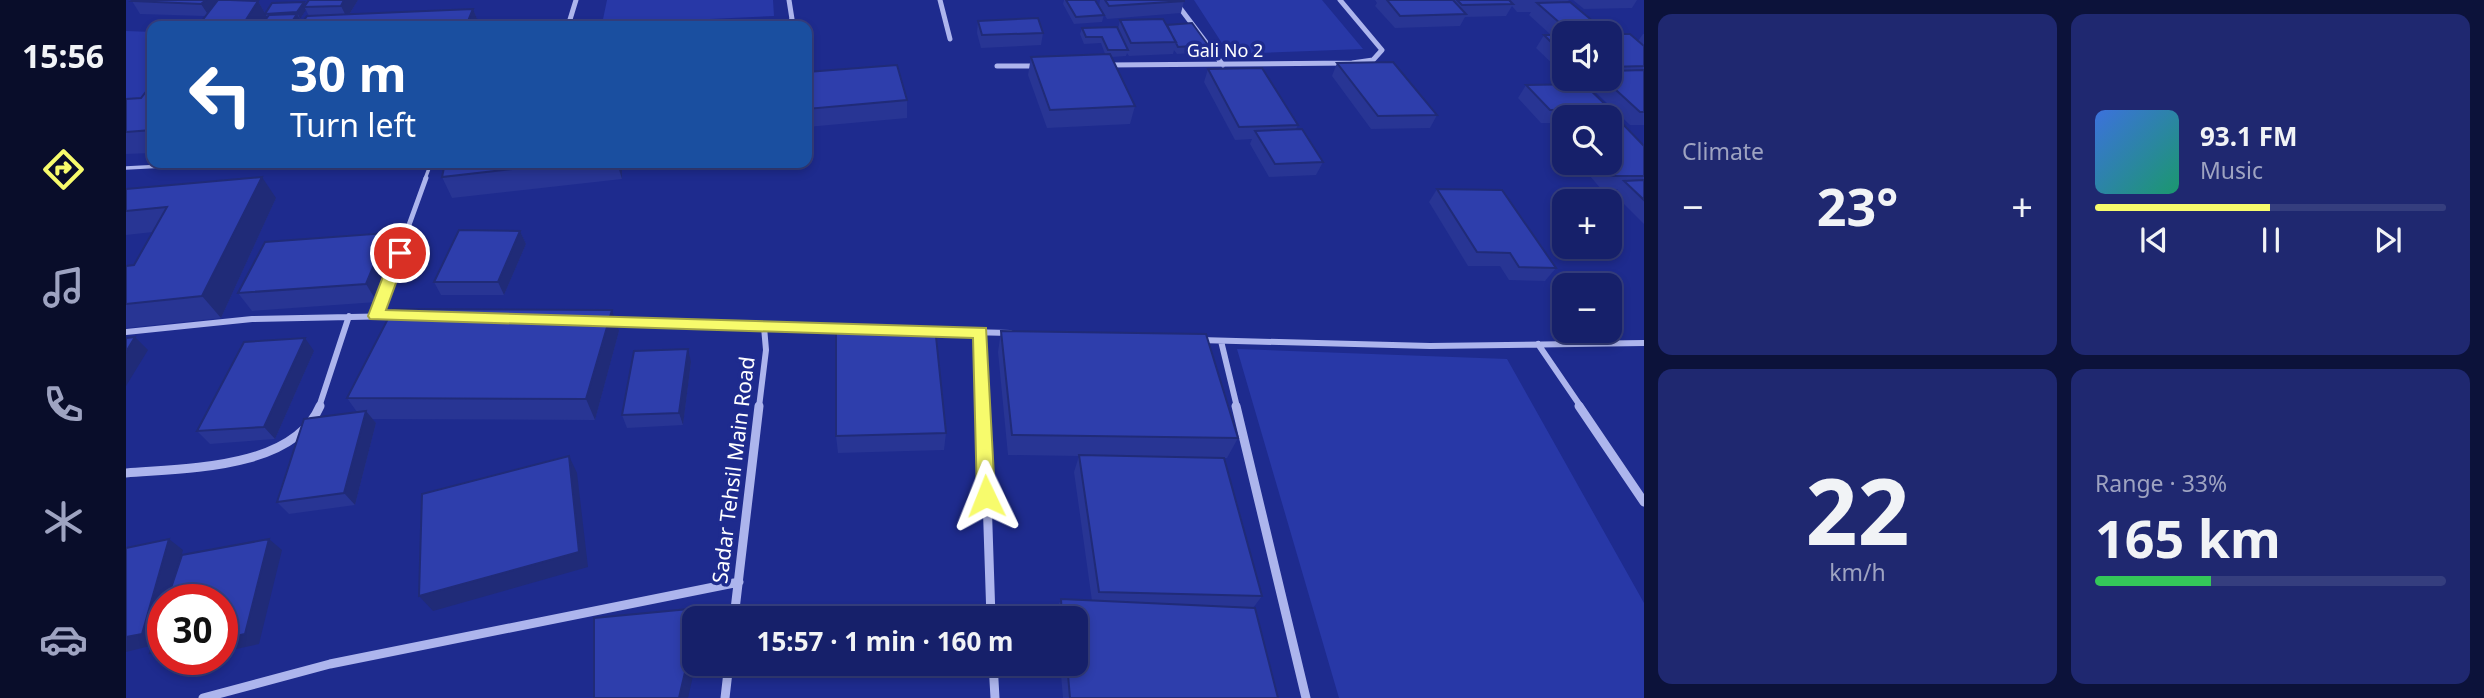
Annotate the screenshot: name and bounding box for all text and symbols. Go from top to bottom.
map controls [1552,21,1622,343]
button: sound [1552,21,1622,91]
text: 15:56 [22,34,104,77]
street label: Gali No 2 [1187,38,1263,62]
text: 30 m [290,40,407,106]
icon: left [175,49,266,140]
text: Turn left [290,103,416,146]
button: search [1552,105,1622,175]
text: 93.1 FM [2200,118,2297,154]
text: Climate [1682,135,1764,167]
icon: directions [39,145,88,194]
text: Music [2200,154,2263,186]
text: 23° [1817,170,1898,241]
text: − [1682,180,1704,232]
text: + [2011,180,2033,232]
button: + [1552,189,1622,259]
icon: previous [2135,221,2173,259]
icon: pause [2252,221,2290,259]
icon: next [2369,221,2407,259]
pin [370,223,430,283]
icon: arrive [381,234,419,272]
icon: music [39,263,88,312]
button: − [1552,273,1622,343]
street label: Sadar Tehsil Main Road [705,355,761,585]
icon: phone [39,380,88,429]
text: 22 [1805,448,1910,572]
position arrow [949,459,1023,533]
text: Range · 33% [2095,467,2227,499]
icon: climate [39,497,88,546]
text: 165 km [2095,502,2281,573]
text: km/h [1829,556,1886,588]
speed limit sign: 30 [147,584,238,675]
icon: car [39,615,88,664]
text: 15:57 · 1 min · 160 m [757,623,1013,659]

